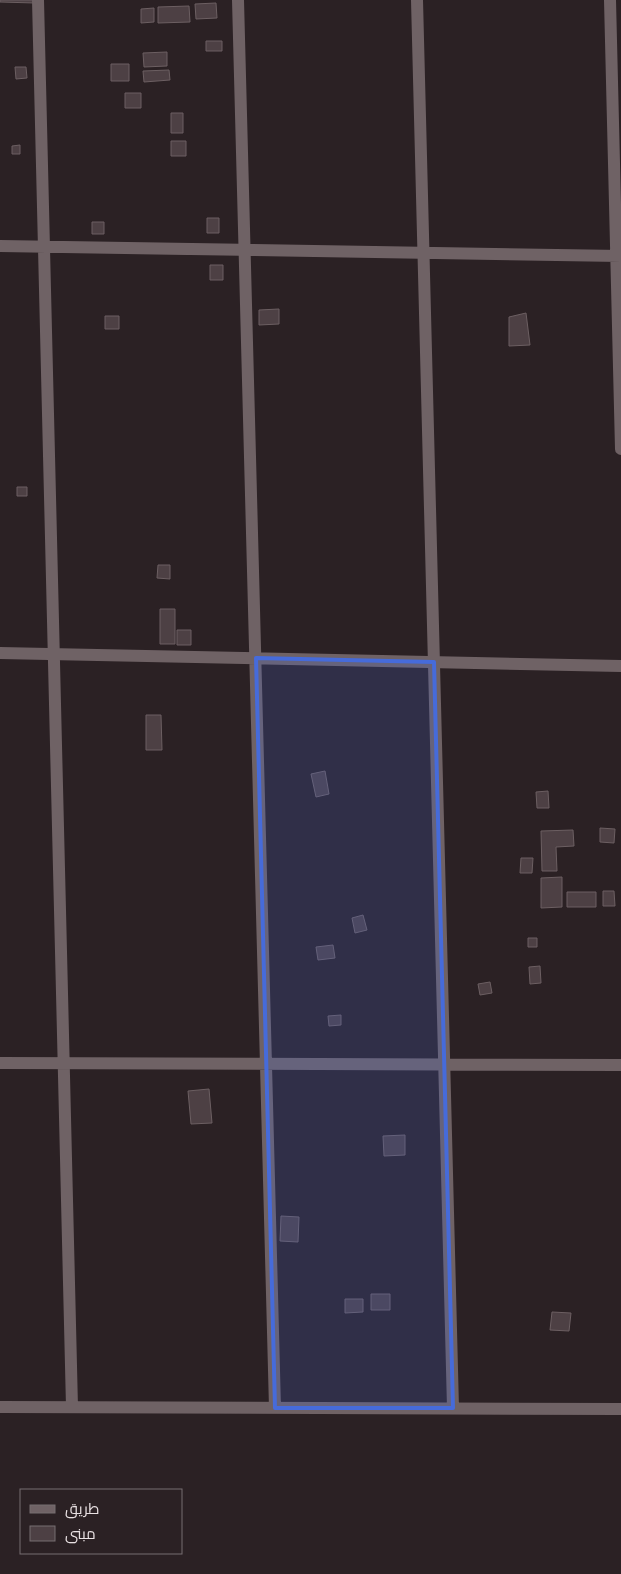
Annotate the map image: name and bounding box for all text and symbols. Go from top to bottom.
legend [20,1489,182,1554]
text: طريق [65,1500,99,1519]
text: مبنى [65,1525,96,1544]

